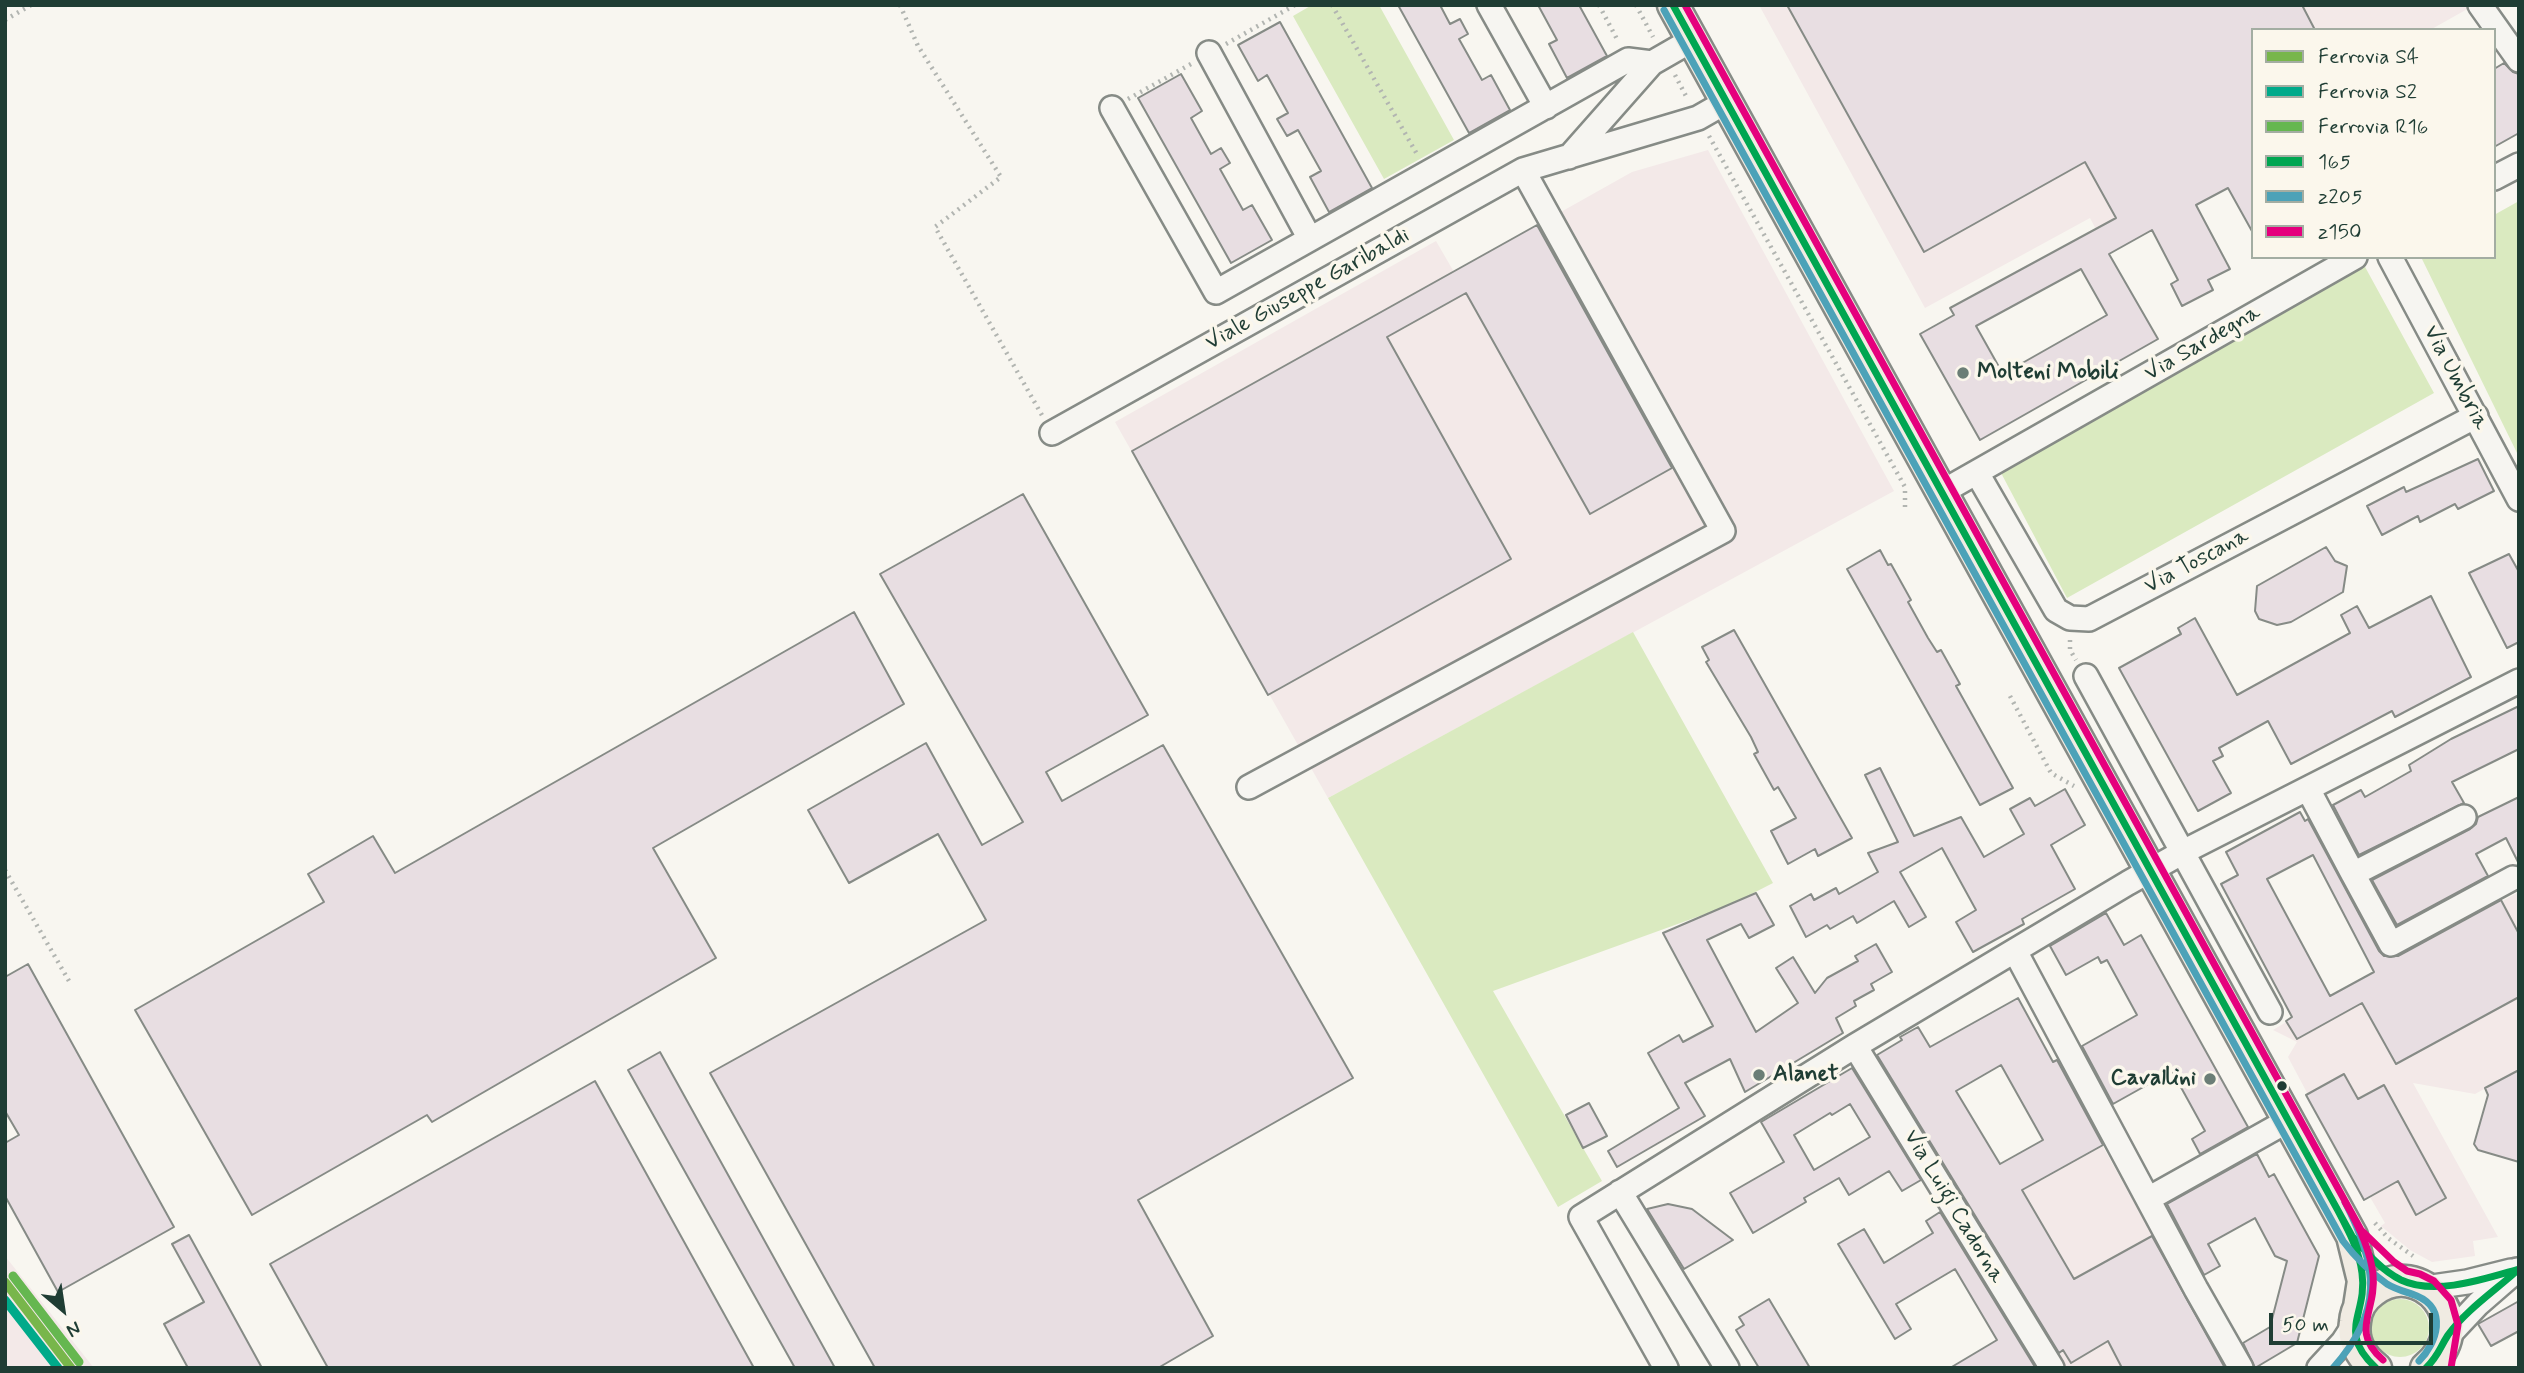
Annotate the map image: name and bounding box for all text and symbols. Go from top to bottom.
legend [2251,28,2496,259]
text: Ferrovia S4 [2318,43,2419,71]
text: Ferrovia S2 [2318,78,2417,106]
text: Ferrovia R16 [2318,113,2428,141]
text: 165 [2318,148,2351,176]
text: z205 [2318,183,2362,211]
text: z150 [2318,218,2362,246]
street label: Viale Giuseppe Garibaldi [1201,222,1415,358]
street label: Via Sardegna [2140,300,2266,388]
street label: Via Umbria [2416,321,2494,435]
place label: Molteni Mobili [1977,359,2119,387]
marker: Molteni Mobili [1955,365,1971,381]
street label: Via Toscana [2140,523,2254,601]
place label: Alanet [1773,1061,1839,1089]
place label: Cavallini [2111,1065,2196,1093]
marker: Alanet [1751,1067,1767,1083]
marker: Cavallini [2202,1071,2218,1087]
unlabelled marker [2275,1079,2289,1093]
street label: Via Luigi Cadorna [1896,1125,2010,1289]
north arrow [28,1275,98,1345]
scale bar [2272,1300,2436,1344]
text: 50 m [2282,1311,2329,1339]
text: N [62,1315,85,1343]

